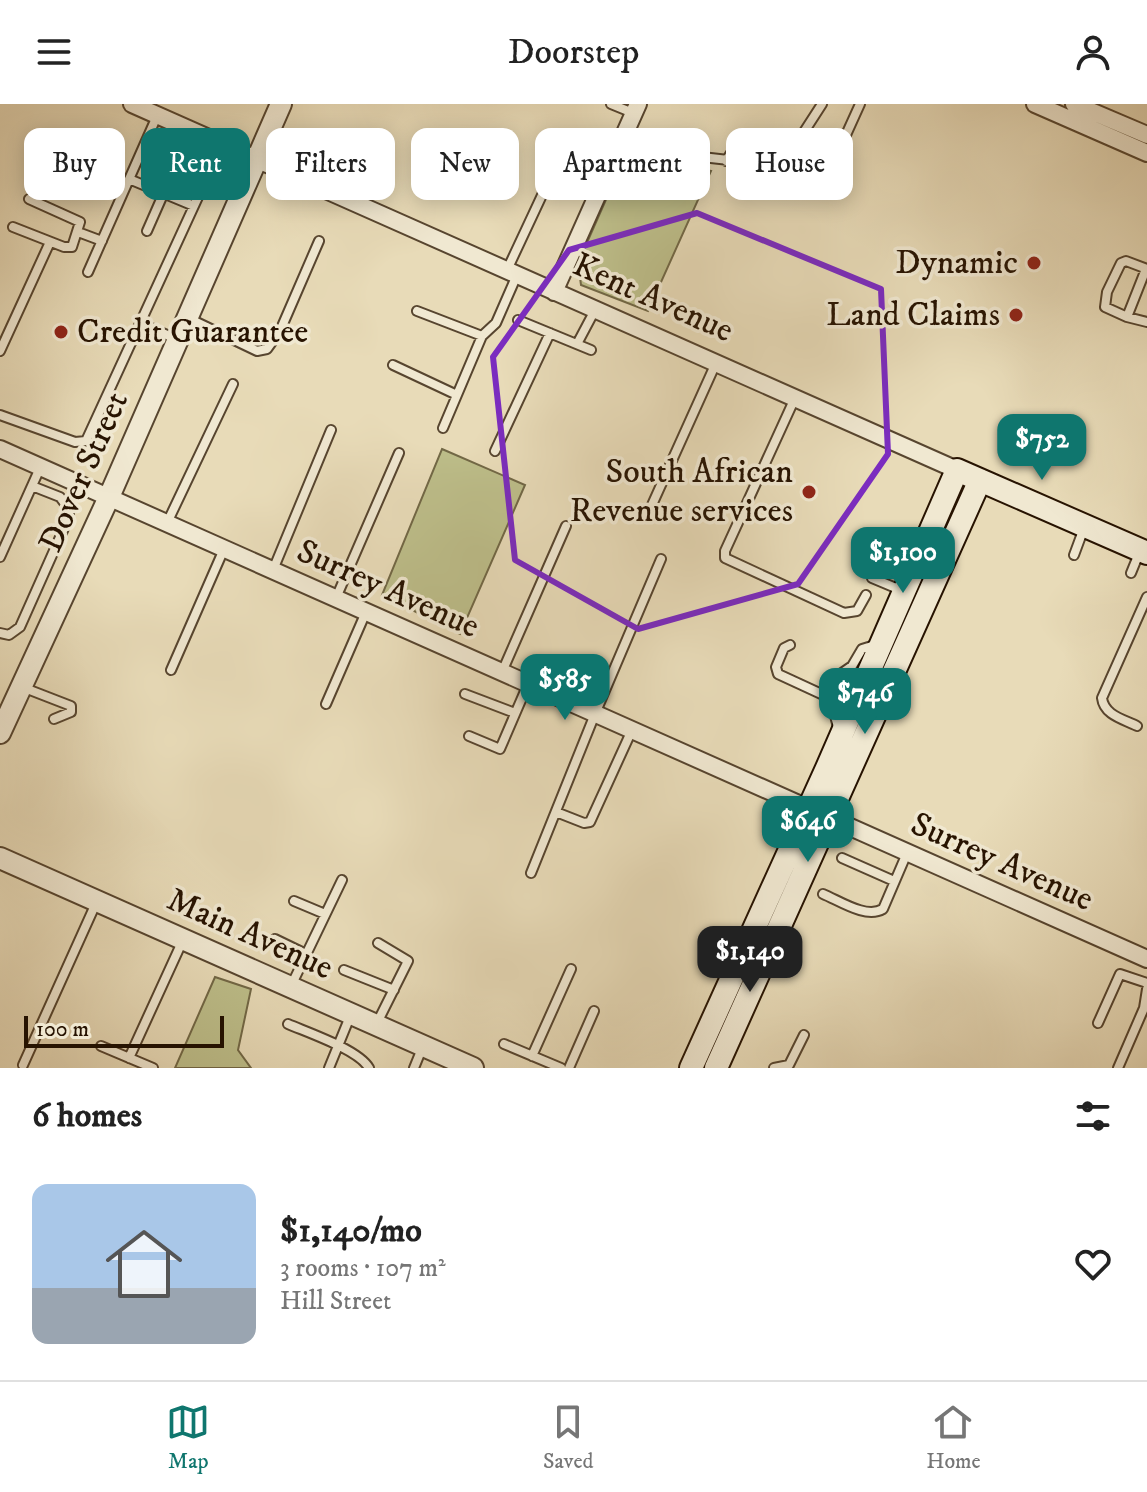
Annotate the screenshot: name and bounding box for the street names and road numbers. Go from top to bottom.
street label: Kent Avenue [566,244,740,352]
street label: Dover Street [30,385,138,559]
street label: Surrey Avenue [290,530,486,648]
street label: Surrey Avenue [904,803,1100,921]
street label: Main Avenue [160,879,340,989]

